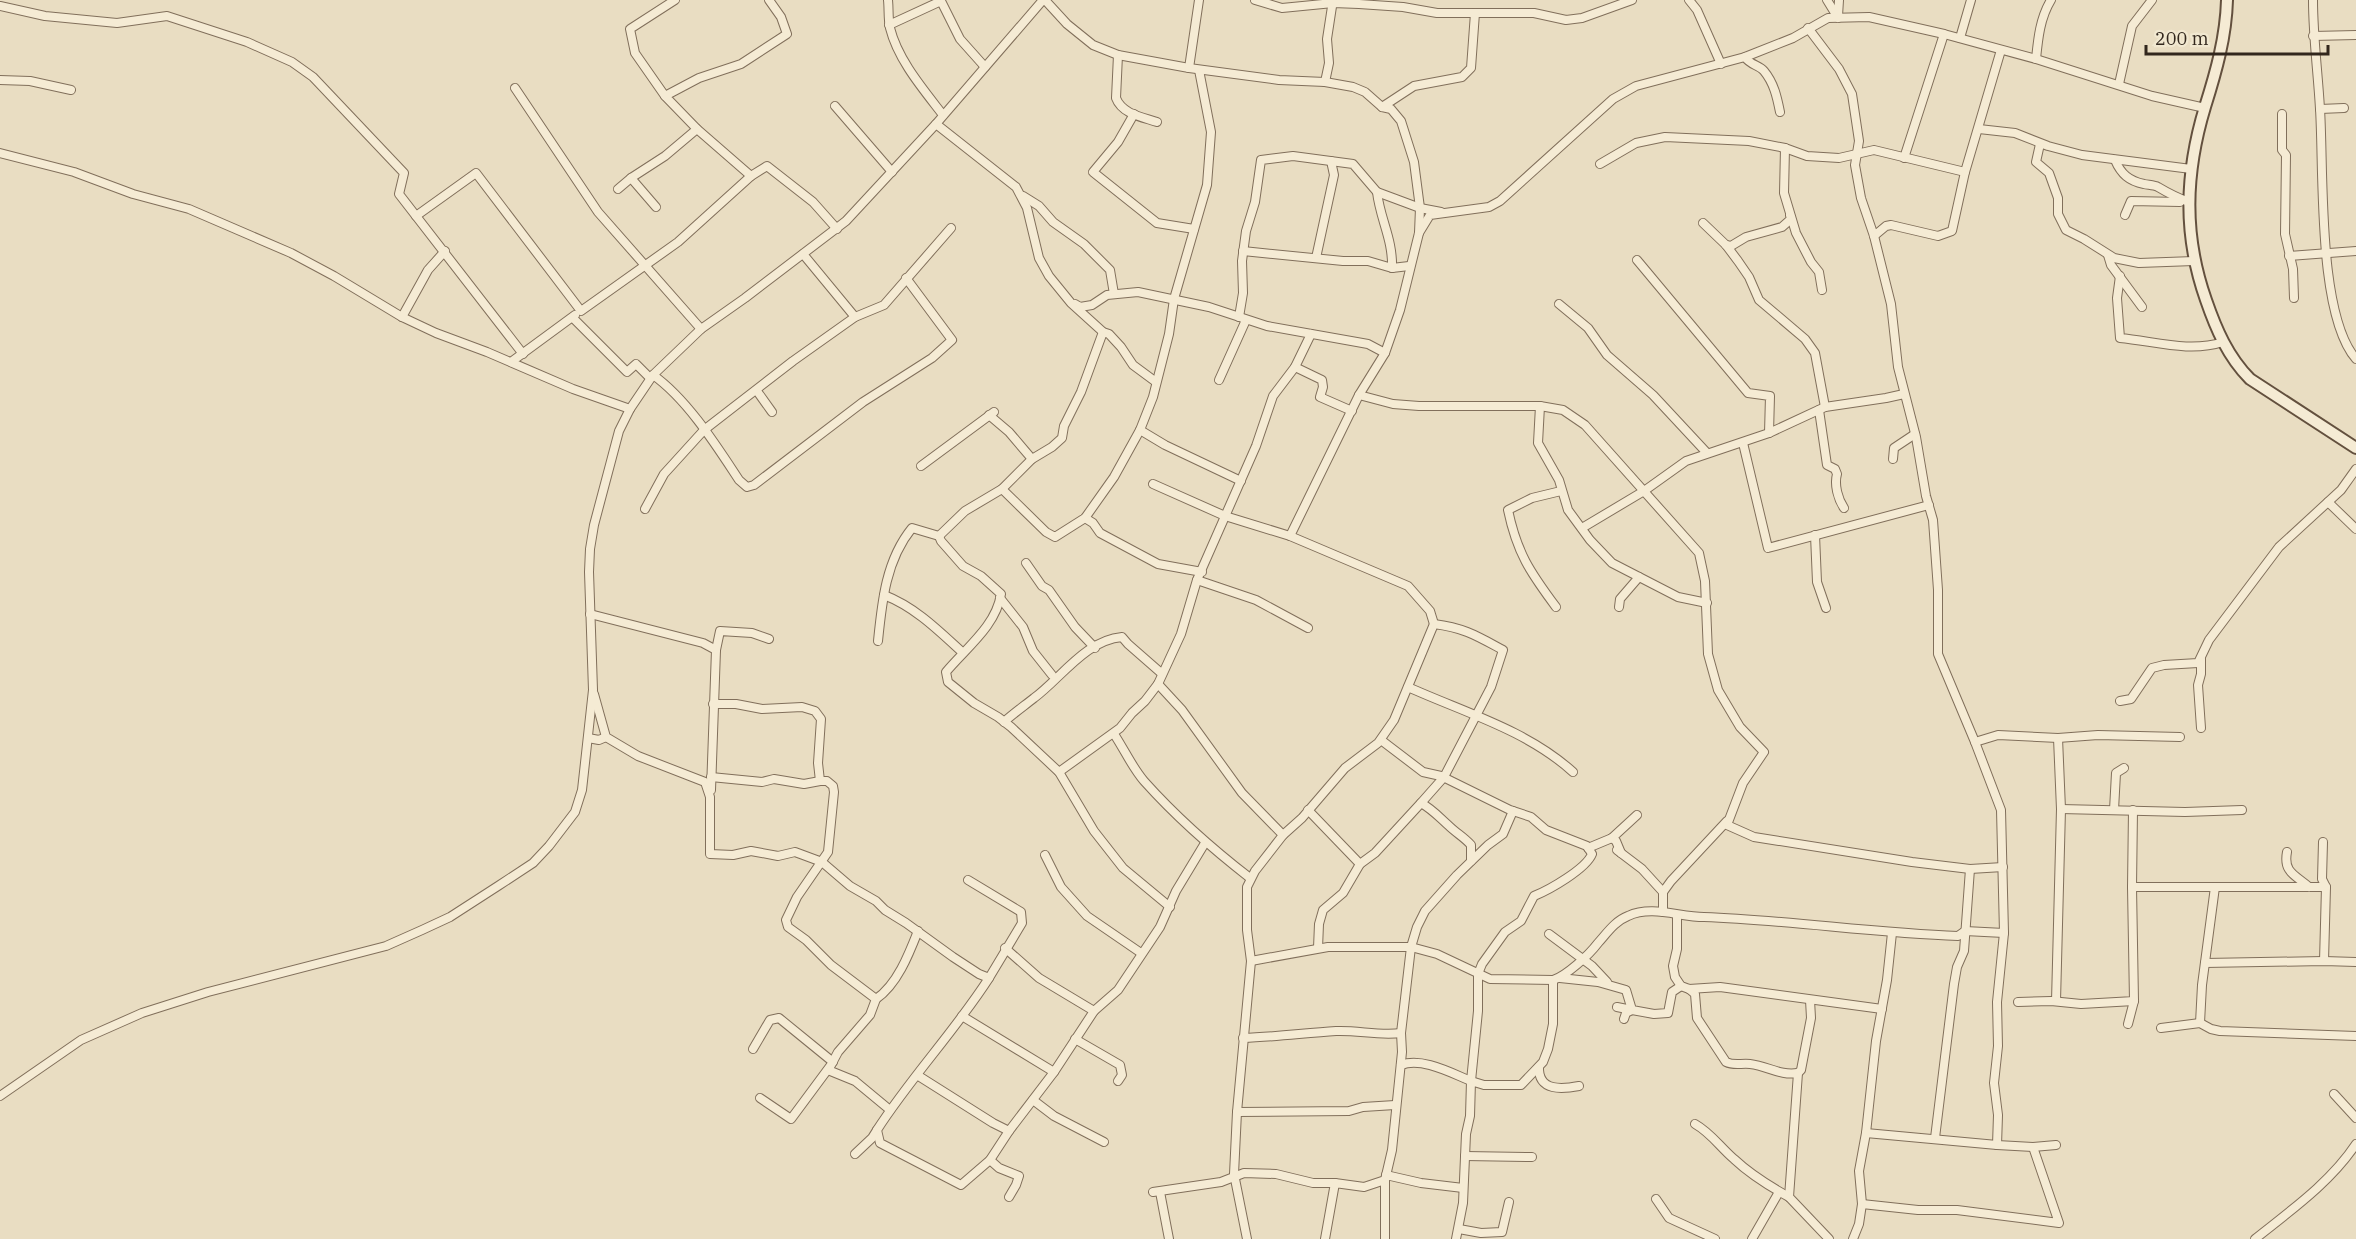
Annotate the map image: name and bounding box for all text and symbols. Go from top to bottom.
scale bar [2146,18,2328,56]
text: 200 m [2155,27,2209,50]

